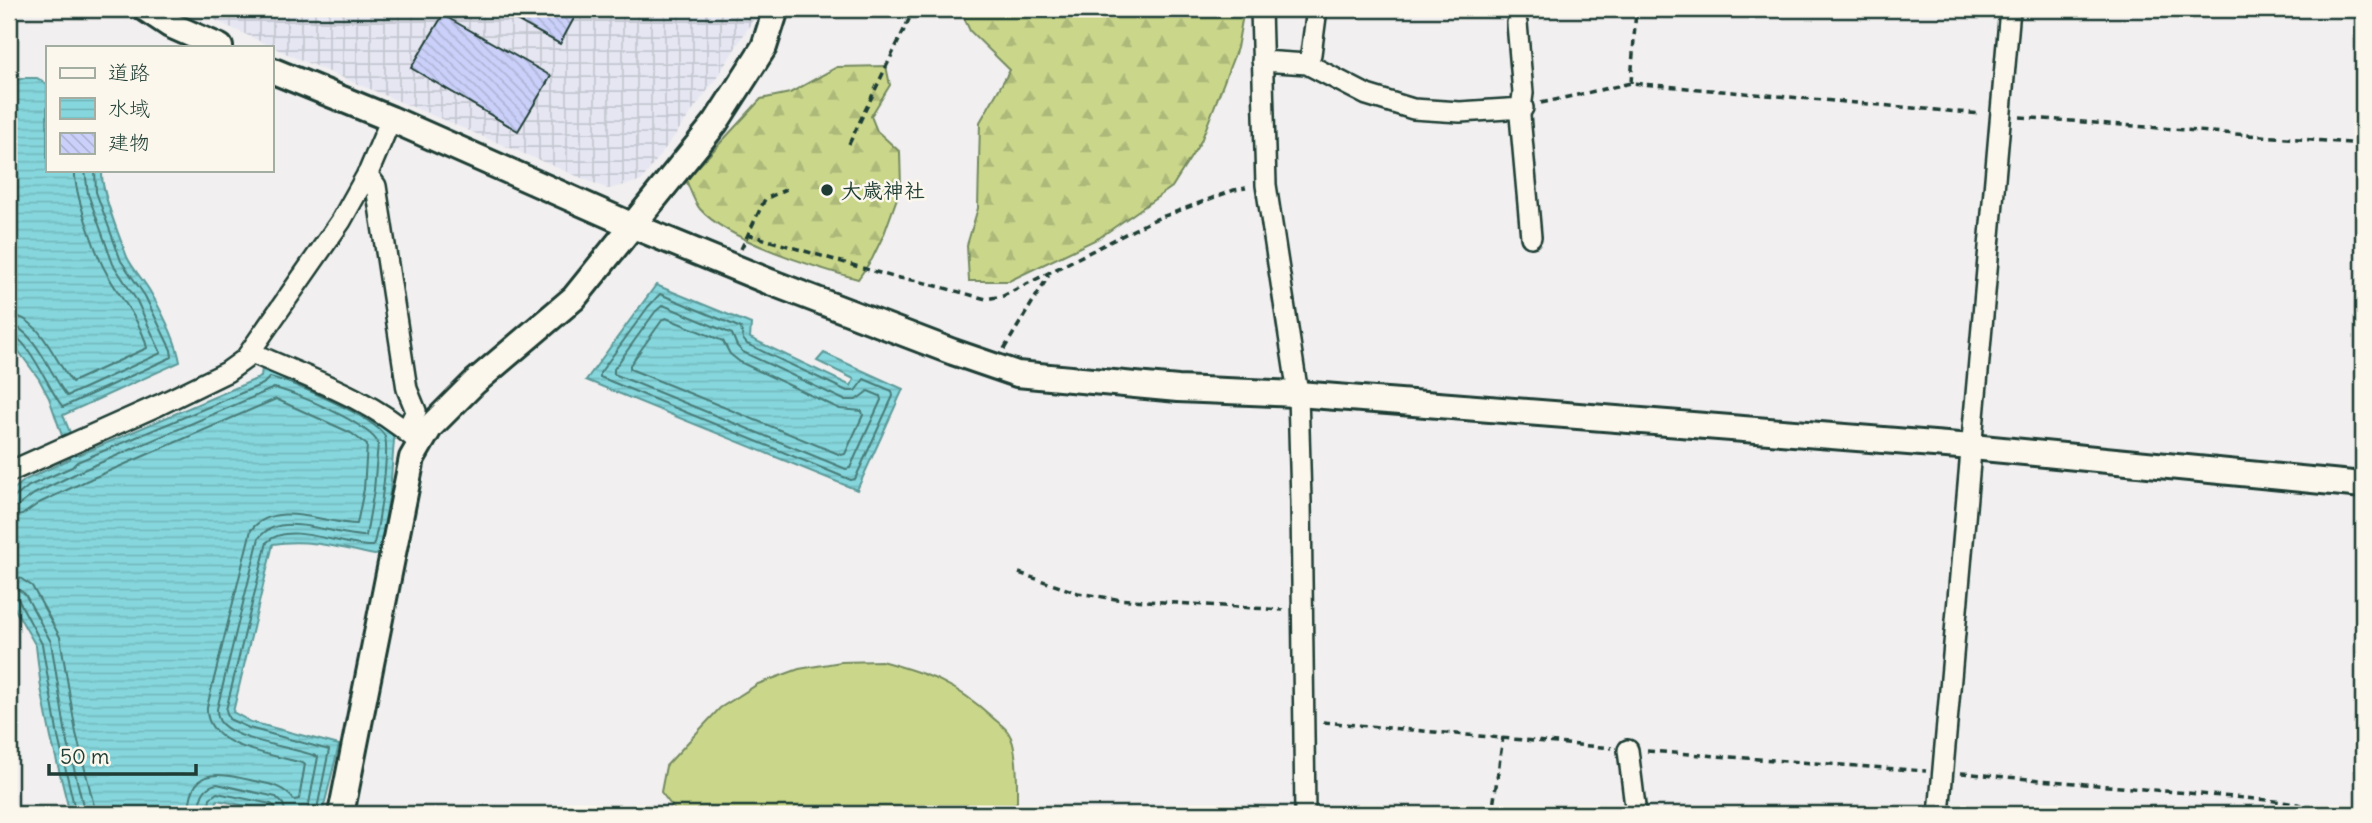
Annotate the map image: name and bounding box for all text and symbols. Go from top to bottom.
legend [46,46,273,172]
text: 道路 [108,59,150,86]
text: 水域 [108,95,150,122]
text: 建物 [108,129,150,156]
place label: 大歳神社 [841,177,925,204]
marker: 大歳神社 [819,182,835,198]
scale bar [49,732,196,776]
text: 50 m [60,743,109,770]

